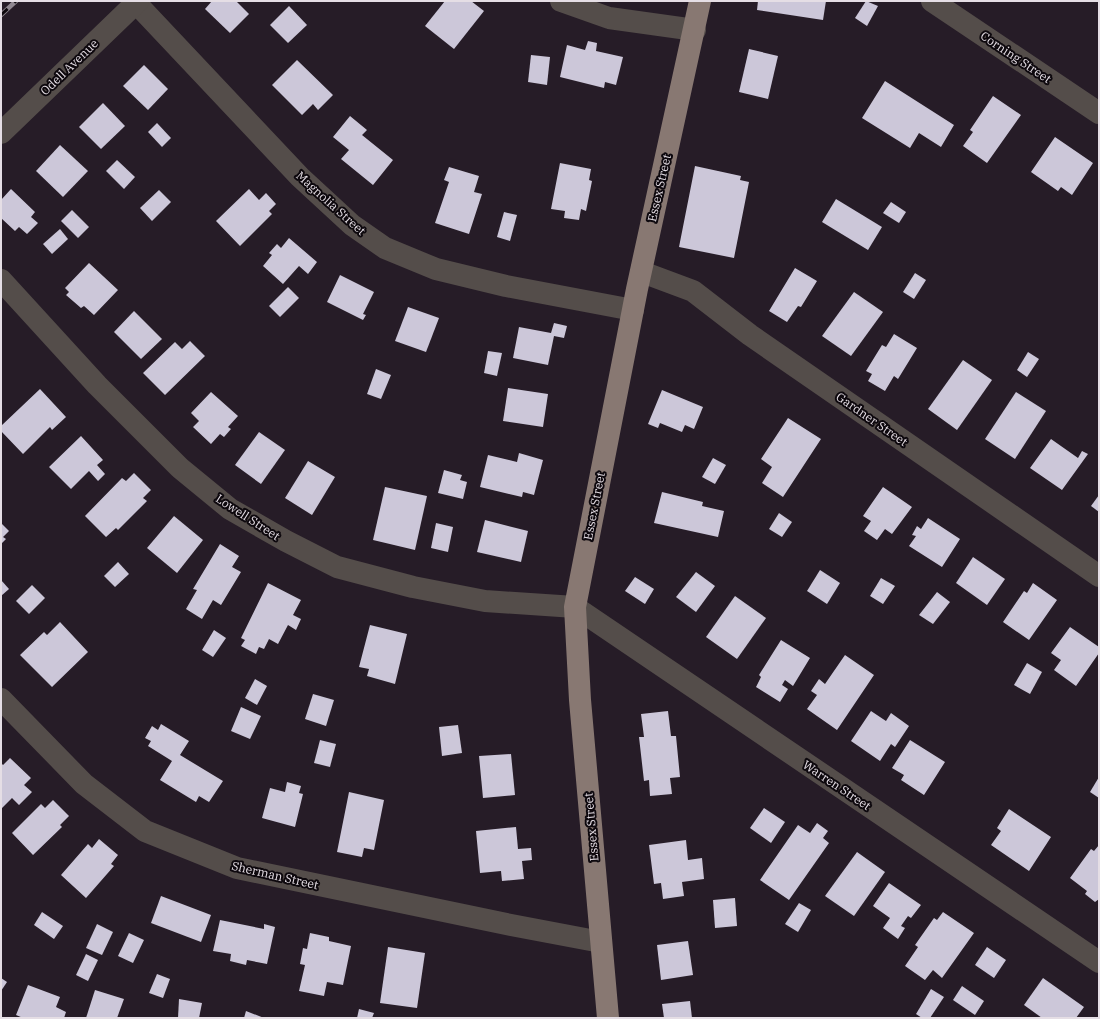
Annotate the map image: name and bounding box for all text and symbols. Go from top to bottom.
street label: Corning Street [978,28,1054,86]
street label: Odell Avenue [37,36,101,98]
street label: Essex Street [644,153,674,223]
street label: Magnolia Street [293,168,369,238]
street label: Gardner Street [833,389,911,449]
street label: Essex Street [580,471,608,541]
street label: Lowell Street [213,491,283,543]
street label: Warren Street [800,757,874,813]
street label: Essex Street [581,792,601,862]
street label: Sherman Street [230,858,320,892]

